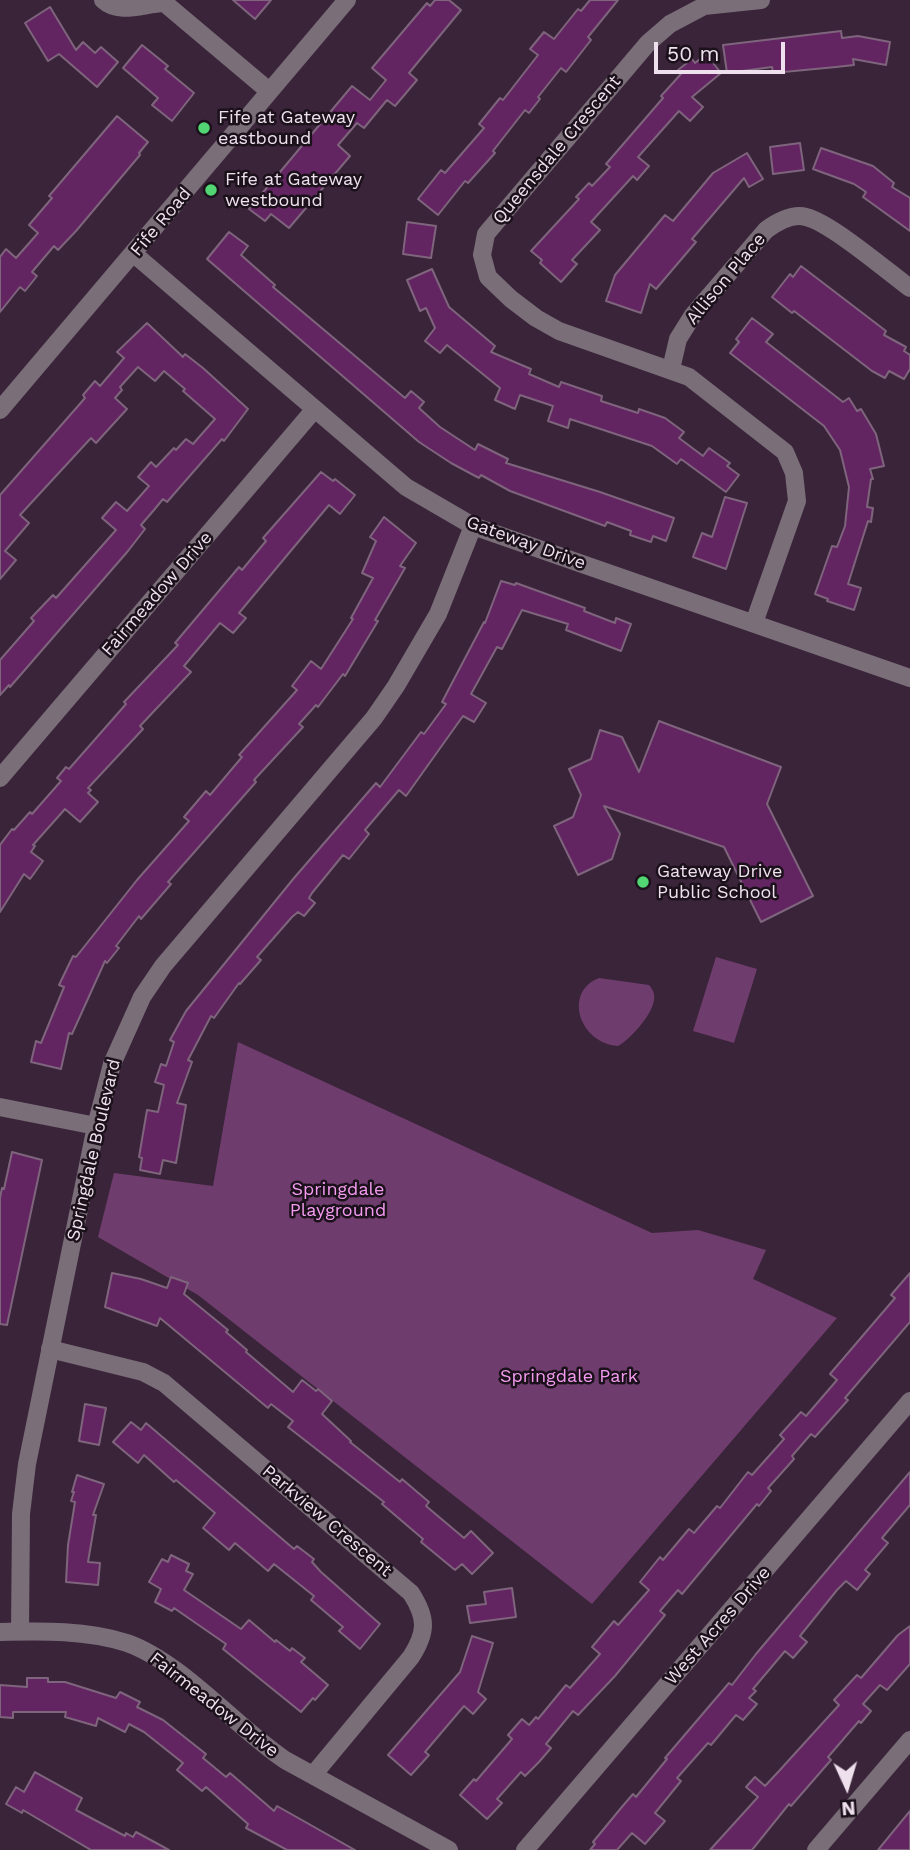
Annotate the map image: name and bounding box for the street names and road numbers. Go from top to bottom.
street label: Queensdale Crescent [488,71,626,229]
street label: Fife Road [126,183,196,261]
street label: Allison Place [682,229,770,329]
street label: Gateway Drive [463,511,589,575]
street label: Fairmeadow Drive [97,527,217,661]
street label: Springdale Boulevard [63,1057,125,1243]
street label: Parkview Crescent [258,1460,396,1582]
street label: West Acres Drive [661,1562,775,1690]
street label: Fairmeadow Drive [145,1648,283,1762]

